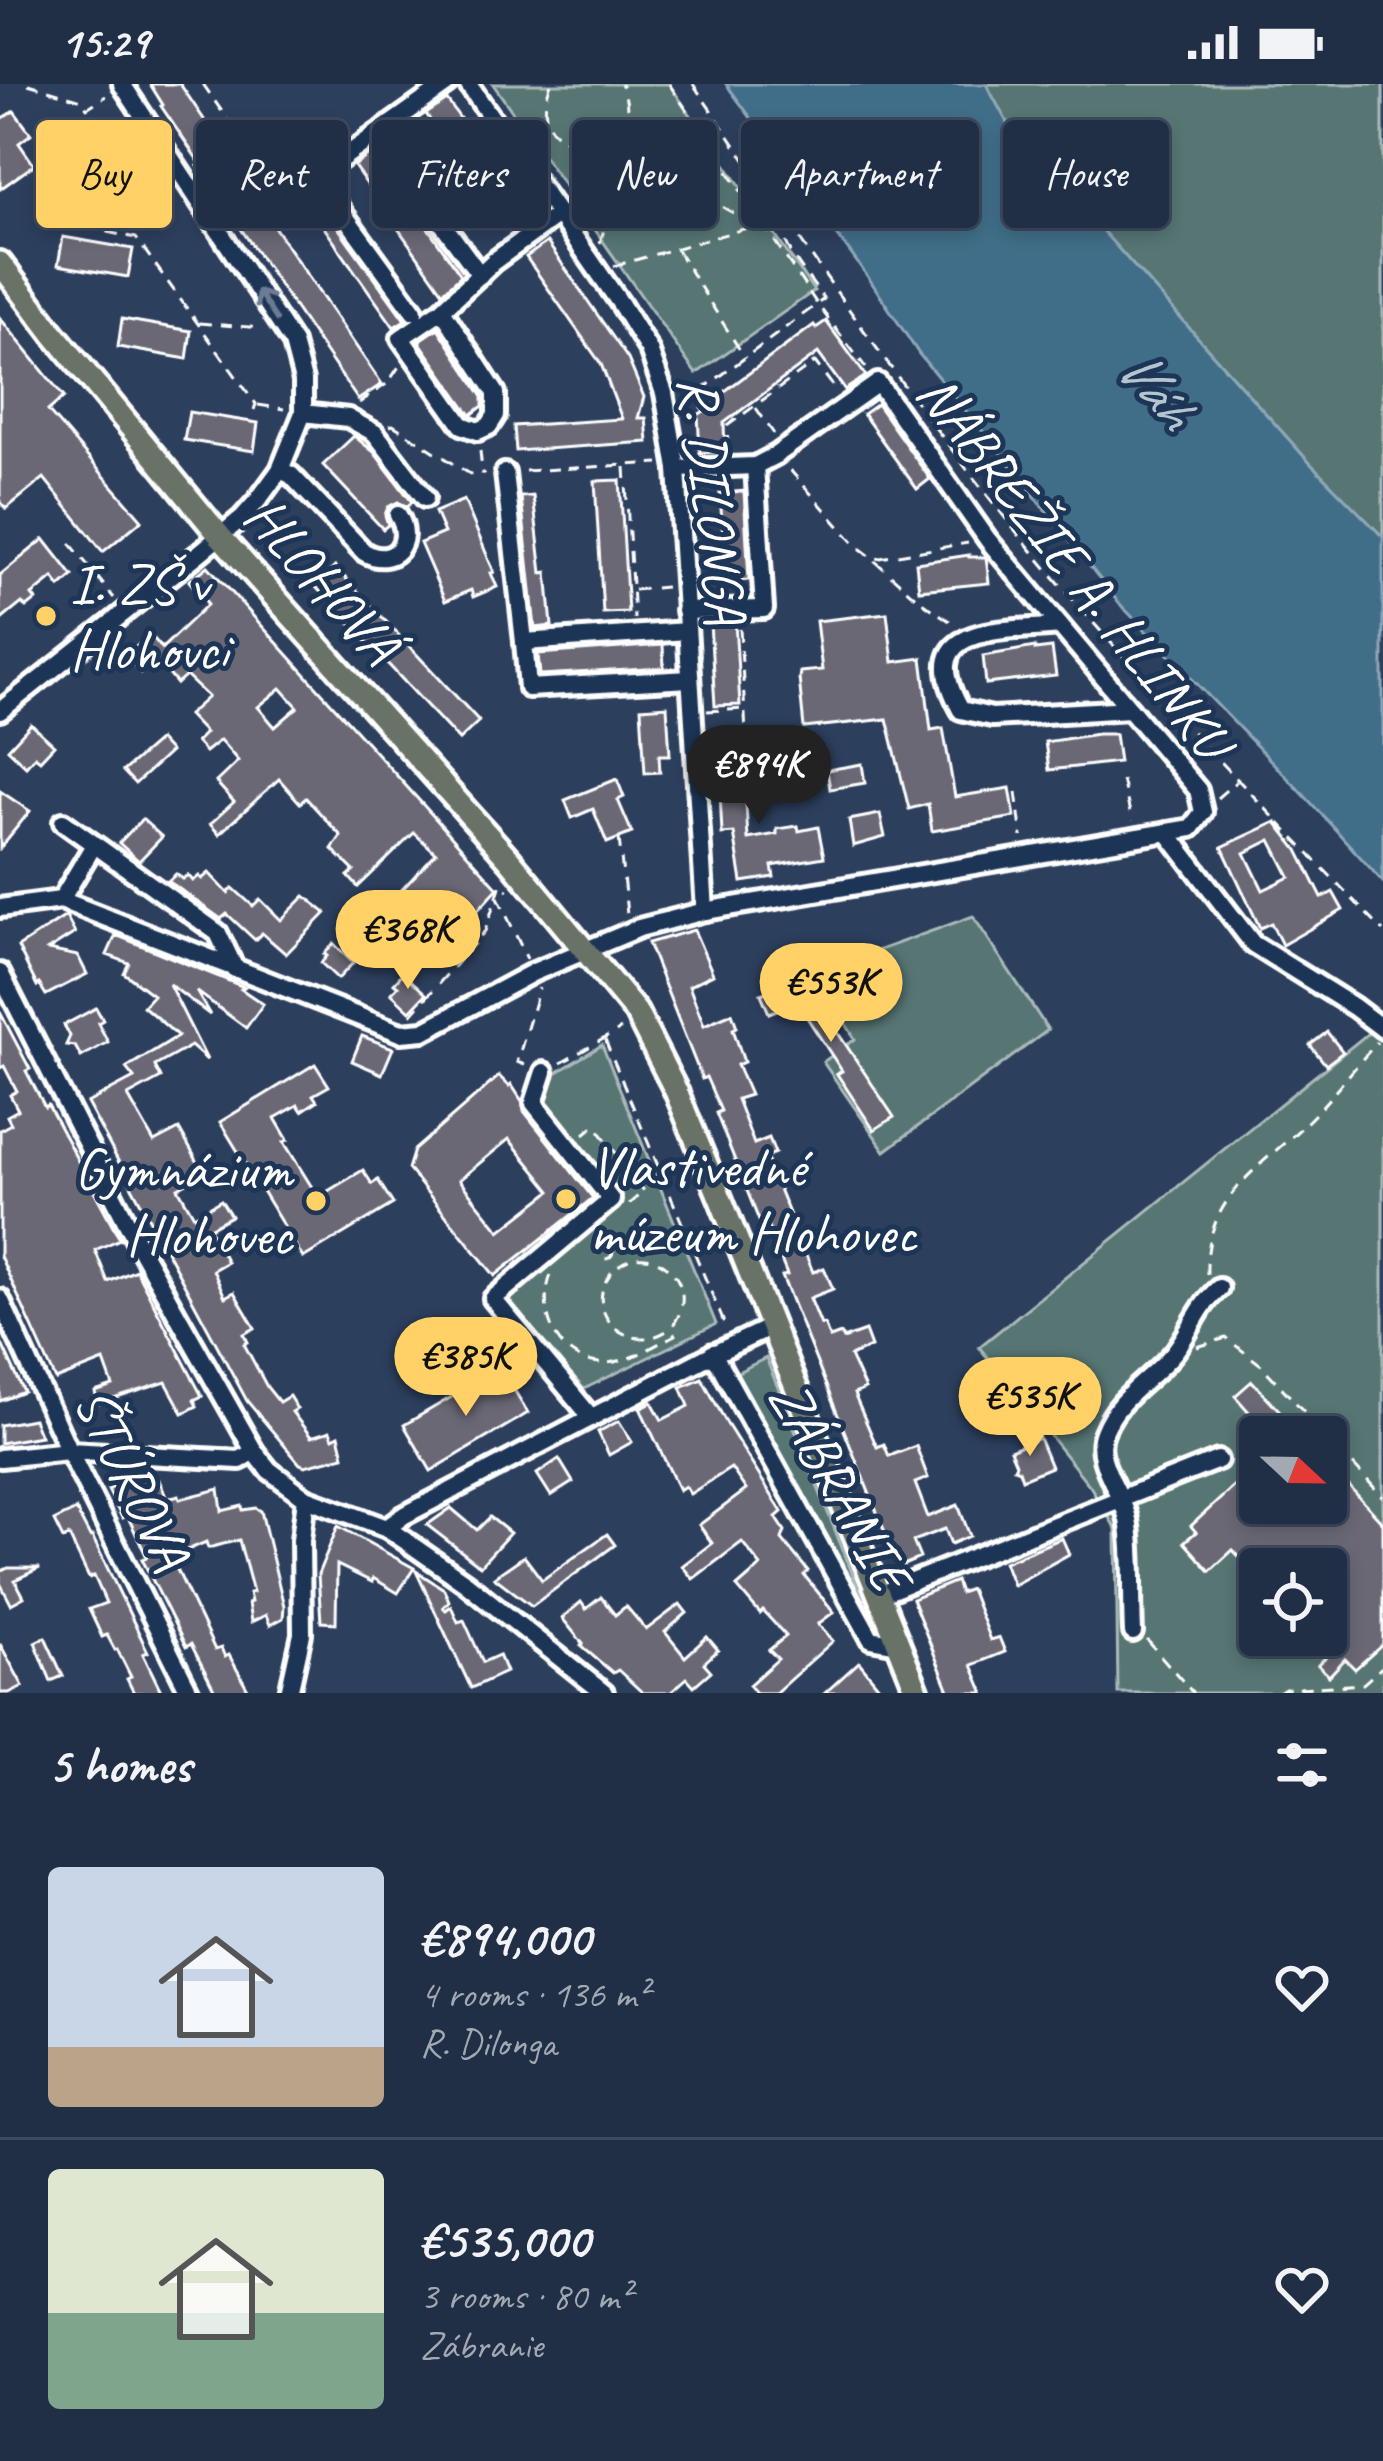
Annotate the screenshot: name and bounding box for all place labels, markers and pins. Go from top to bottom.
place label: I. ZŠ v Hlohovci [70,548,236,686]
marker: I. ZŠ v Hlohovci [33,603,59,629]
pin: €894K [675,725,843,827]
pin: €368K [324,890,492,992]
pin: €553K [747,943,915,1045]
place label: Vlastivedné múzeum Hlohovec [590,1131,918,1269]
place label: Gymnázium Hlohovec [74,1133,295,1271]
marker: Vlastivedné múzeum Hlohovec [553,1186,579,1212]
marker: Gymnázium Hlohovec [303,1188,329,1214]
pin: €385K [382,1317,550,1419]
pin: €535K [946,1357,1114,1459]

